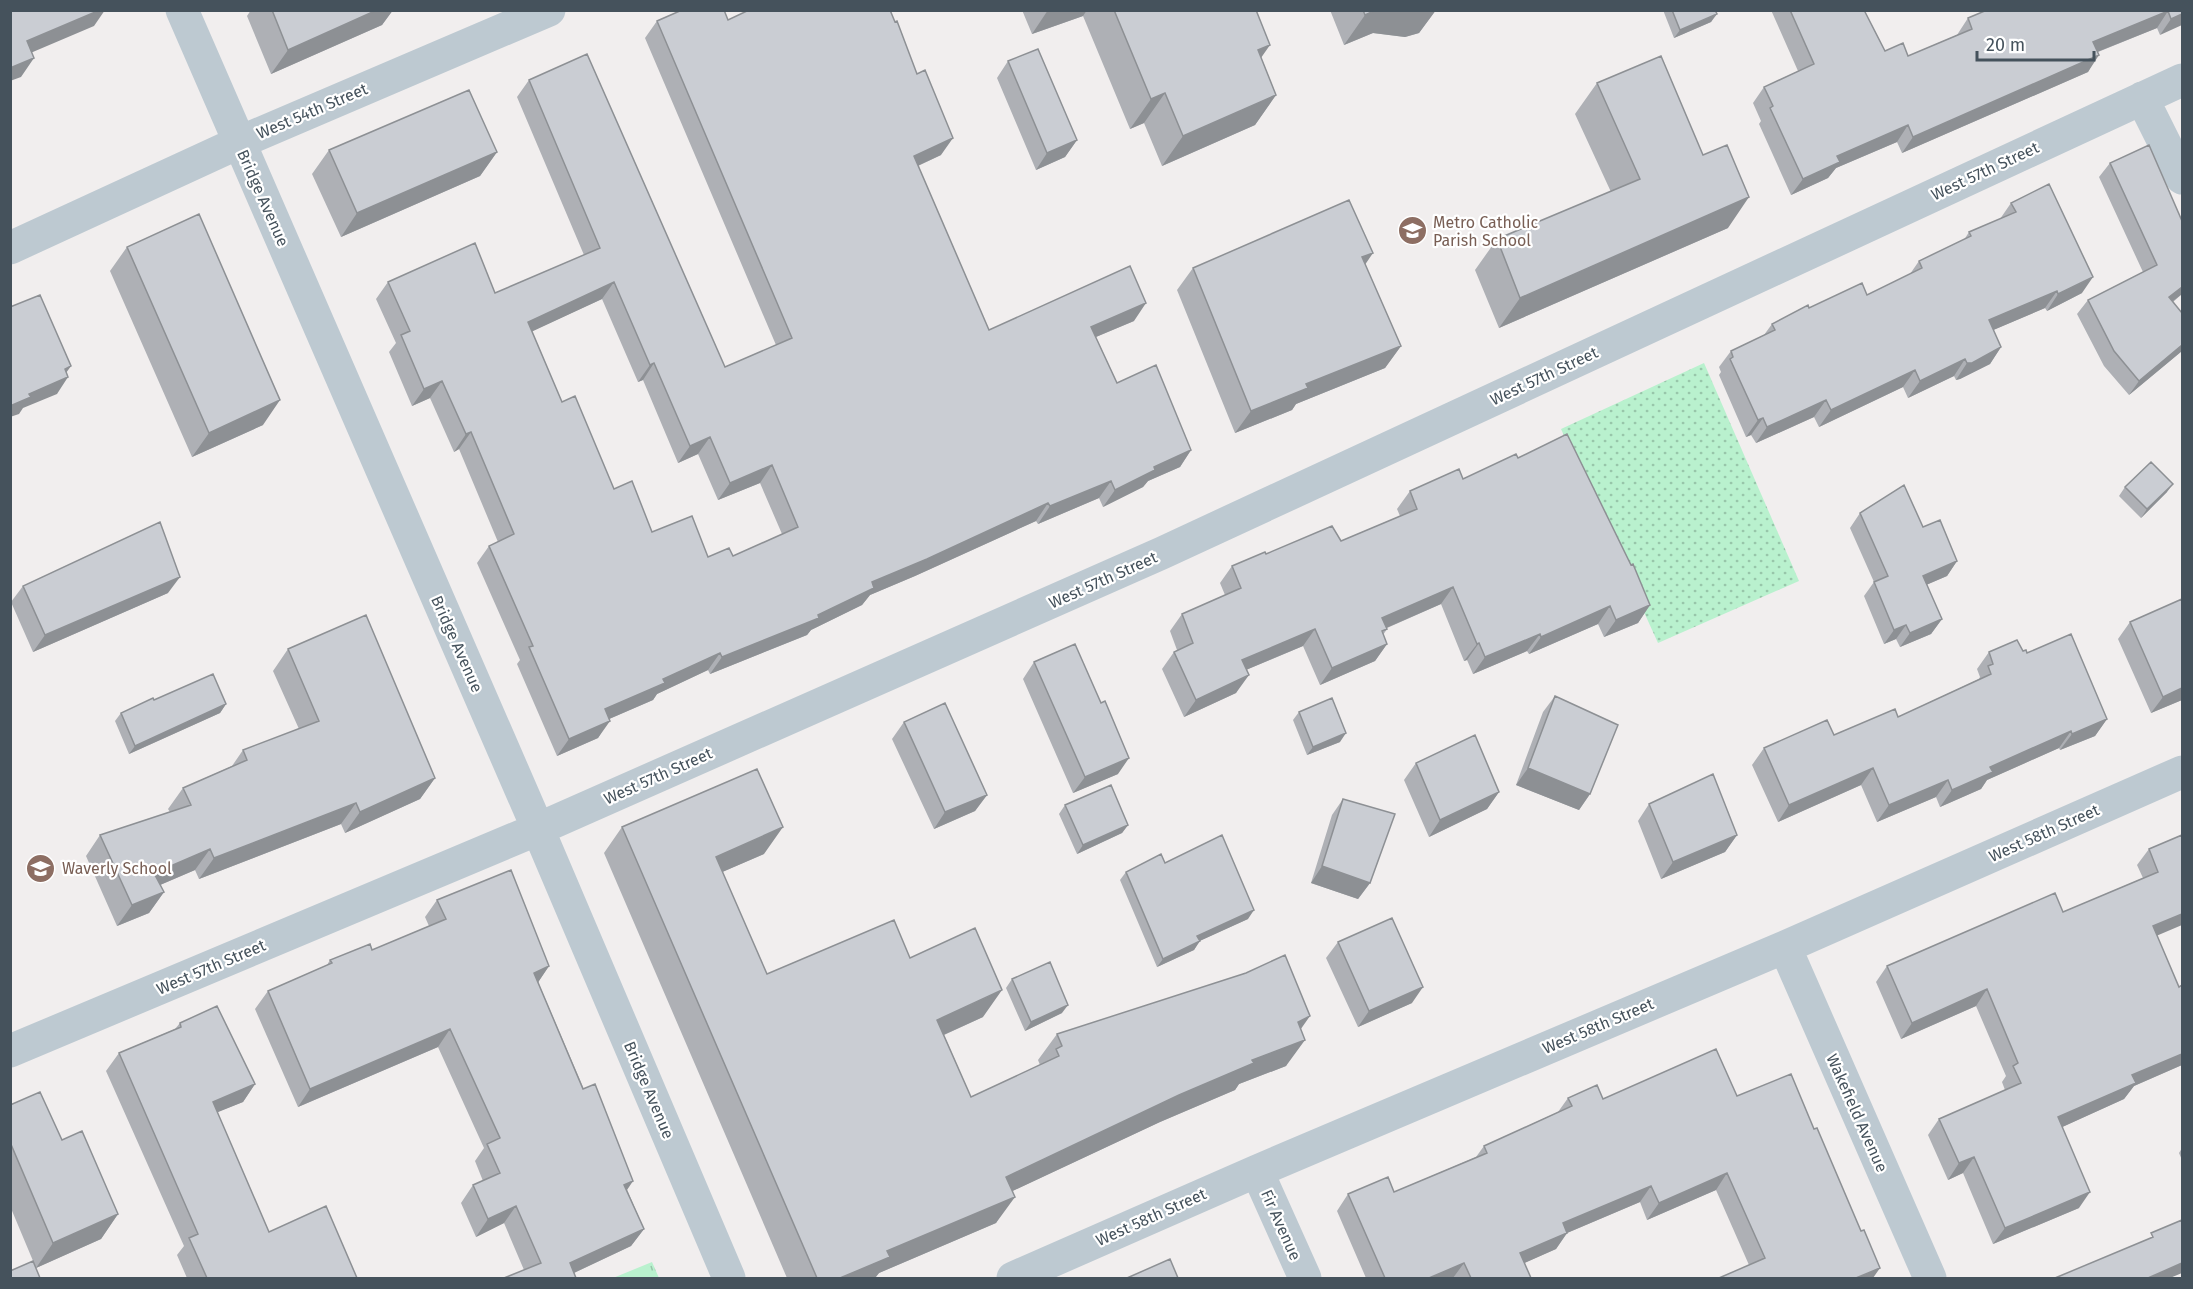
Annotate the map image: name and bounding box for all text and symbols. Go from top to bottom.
scale bar [1977,24,2094,62]
text: 20 m [1986,34,2025,56]
street label: West 54th Street [254,79,370,143]
street label: West 57th Street [1928,138,2042,204]
street label: Bridge Avenue [233,147,293,249]
place label: Metro Catholic Parish School [1433,213,1538,250]
school or university icon: Metro Catholic Parish School [1396,215,1428,247]
street label: West 57th Street [1487,343,1601,409]
street label: West 57th Street [1046,547,1160,612]
street label: Bridge Avenue [427,593,487,695]
street label: West 57th Street [601,743,715,808]
street label: West 58th Street [1986,800,2102,866]
school or university icon: Waverly School [25,852,57,884]
place label: Waverly School [62,859,172,878]
street label: West 57th Street [154,935,269,999]
street label: West 58th Street [1540,994,1657,1058]
street label: Bridge Avenue [620,1038,678,1142]
street label: Wakefield Avenue [1822,1051,1892,1175]
street label: West 58th Street [1093,1184,1209,1250]
street label: Fir Avenue [1257,1187,1305,1263]

